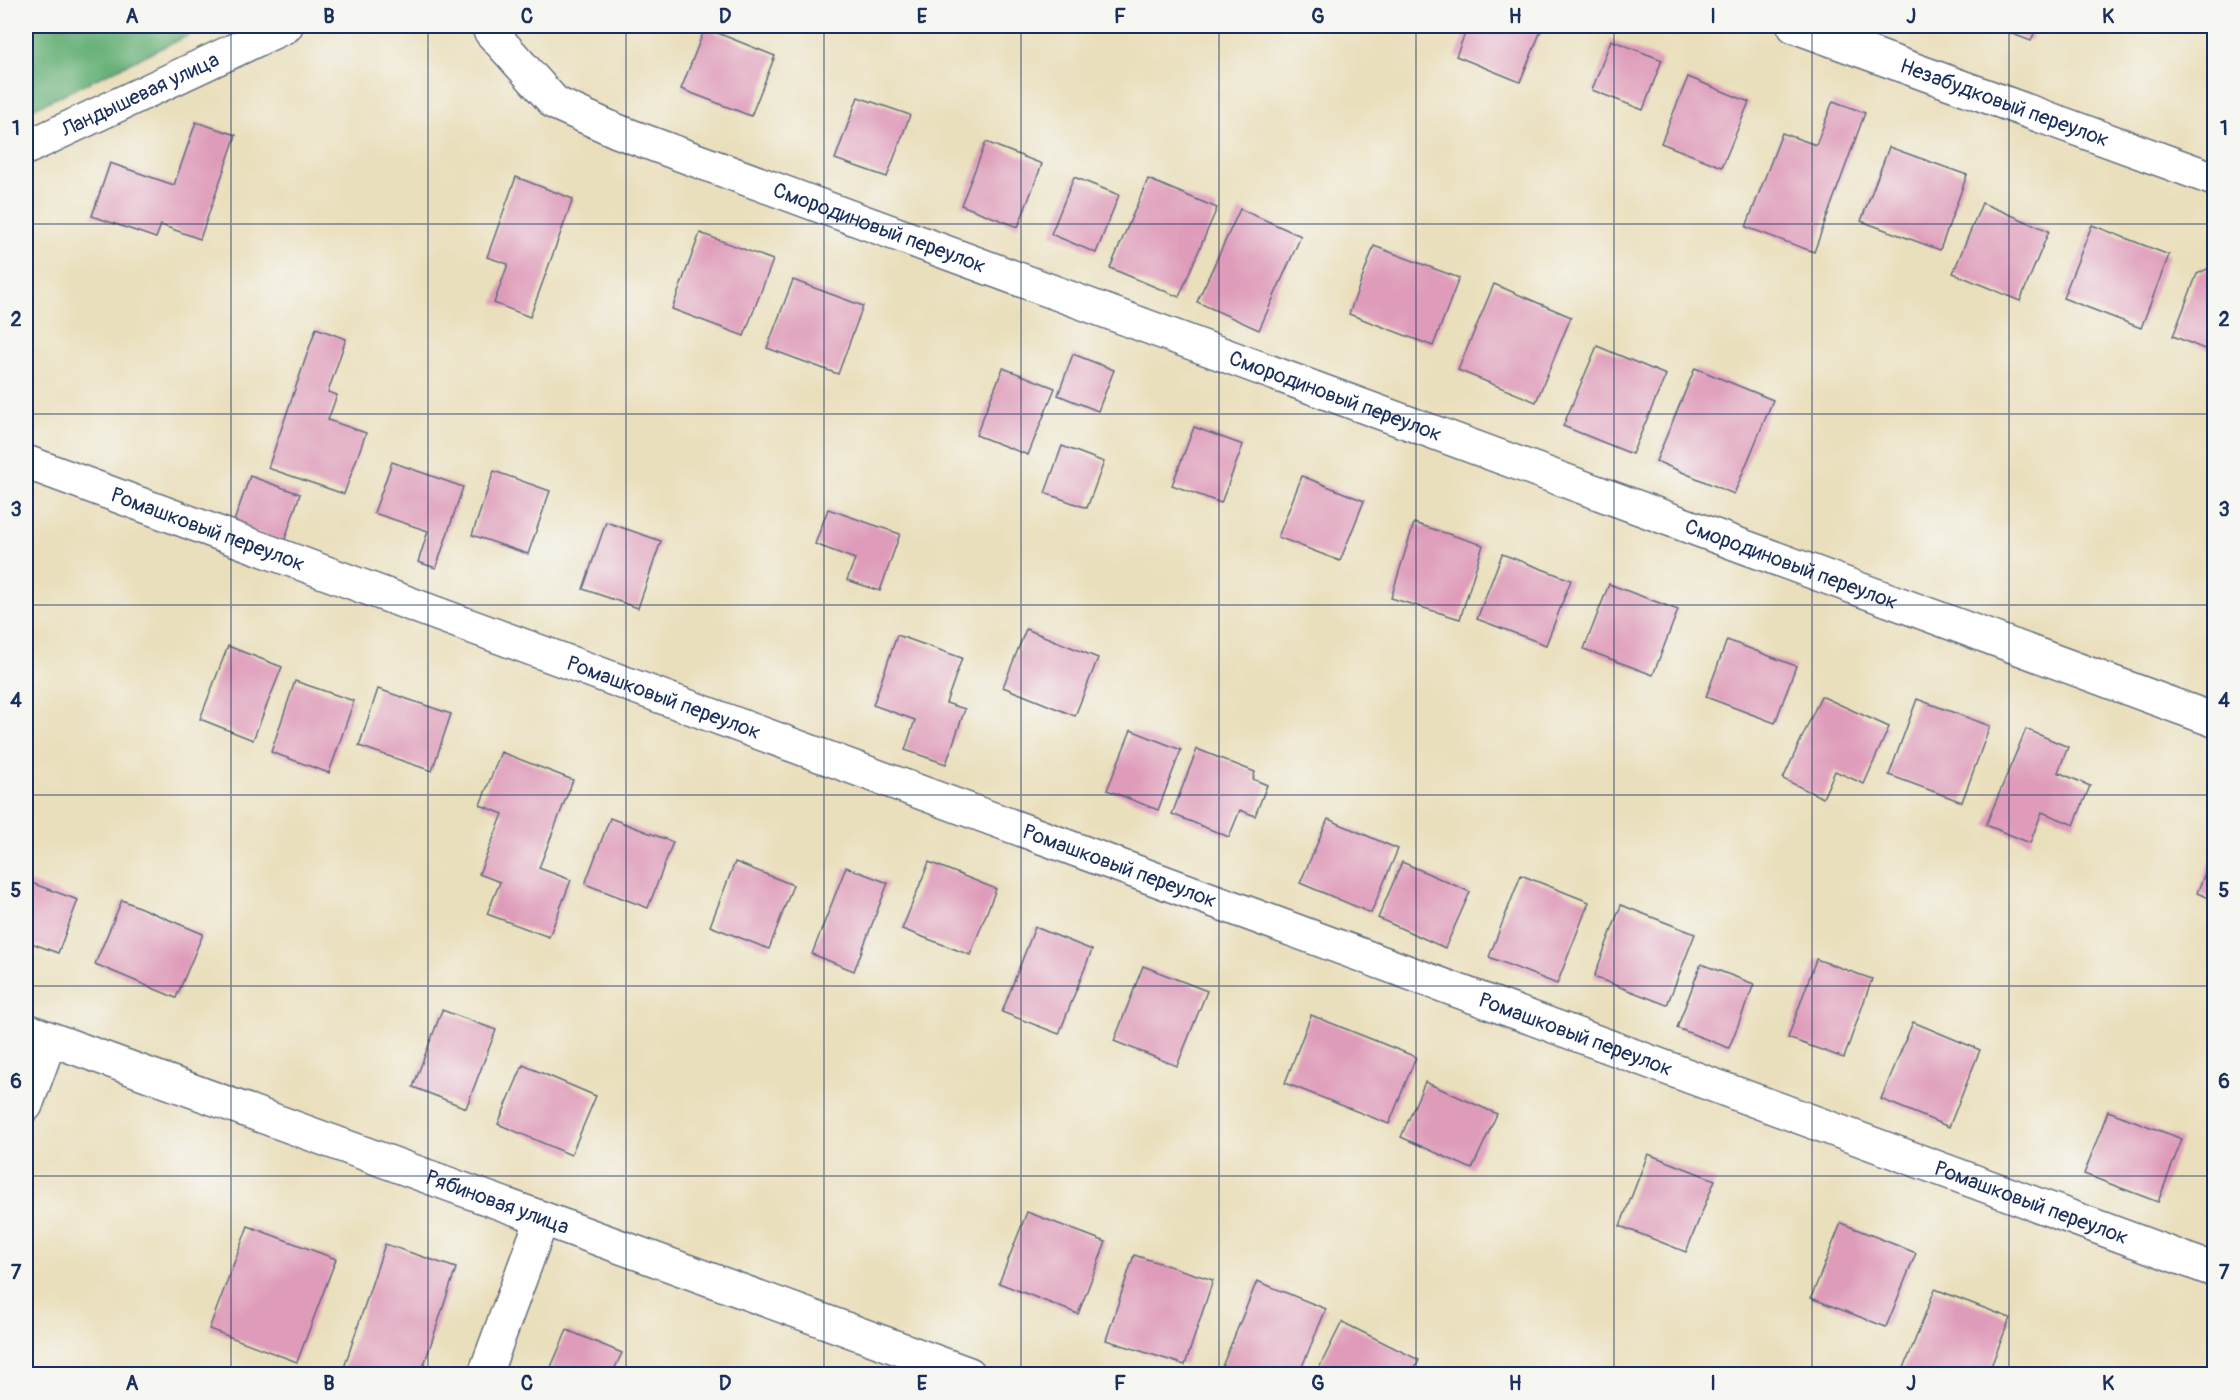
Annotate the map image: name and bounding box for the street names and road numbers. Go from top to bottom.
street label: Ландышевая улица [56,46,223,143]
street label: Незабудковый переулок [1896,52,2113,153]
street label: Смородиновый переулок [769,176,990,279]
street label: Смородиновый переулок [1225,344,1446,448]
street label: Ромашковый переулок [107,481,309,577]
street label: Смородиновый переулок [1681,513,1902,616]
street label: Ромашковый переулок [563,650,765,746]
street label: Ромашковый переулок [1019,818,1220,914]
street label: Ромашковый переулок [1475,986,1676,1082]
street label: Ромашковый переулок [1931,1155,2132,1251]
street label: Рябиновая улица [422,1164,573,1240]

